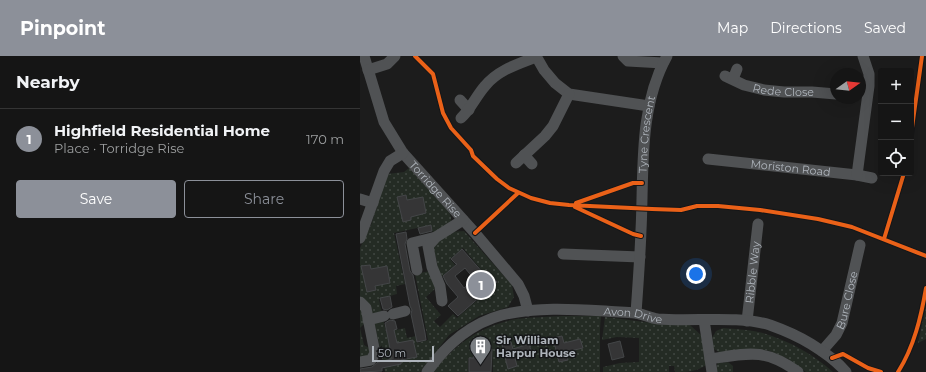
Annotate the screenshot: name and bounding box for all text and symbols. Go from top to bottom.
text: Pinpoint [20,17,105,40]
text: Map [717,19,748,37]
text: Directions [770,19,842,37]
text: Saved [864,19,906,37]
north arrow [830,68,866,104]
map controls [878,68,914,176]
button: + [878,68,914,104]
text: Nearby [16,72,80,92]
street label: Rede Close [751,80,814,99]
street label: Tyne Crescent [636,94,658,173]
button: − [878,104,914,140]
text: Highfield Residential Home [54,121,270,140]
text: 1 [26,131,32,147]
text: 170 m [306,131,344,147]
text: Place · Torridge Rise [54,140,184,156]
button: locate [878,140,914,176]
street label: Moriston Road [750,157,831,179]
street label: Torridge Rise [406,158,465,221]
button: Save [16,180,176,218]
button: Share [184,180,344,218]
street label: Ribble Way [742,241,763,304]
your location [686,264,706,284]
street label: Bure Close [833,269,861,332]
pin: 1 [468,270,494,300]
street label: Avon Drive [603,304,663,326]
building icon: Sir William Harpur House [467,333,493,366]
place label: Sir William Harpur House [496,333,576,360]
scale bar [372,344,434,363]
text: 50 m [378,346,406,360]

